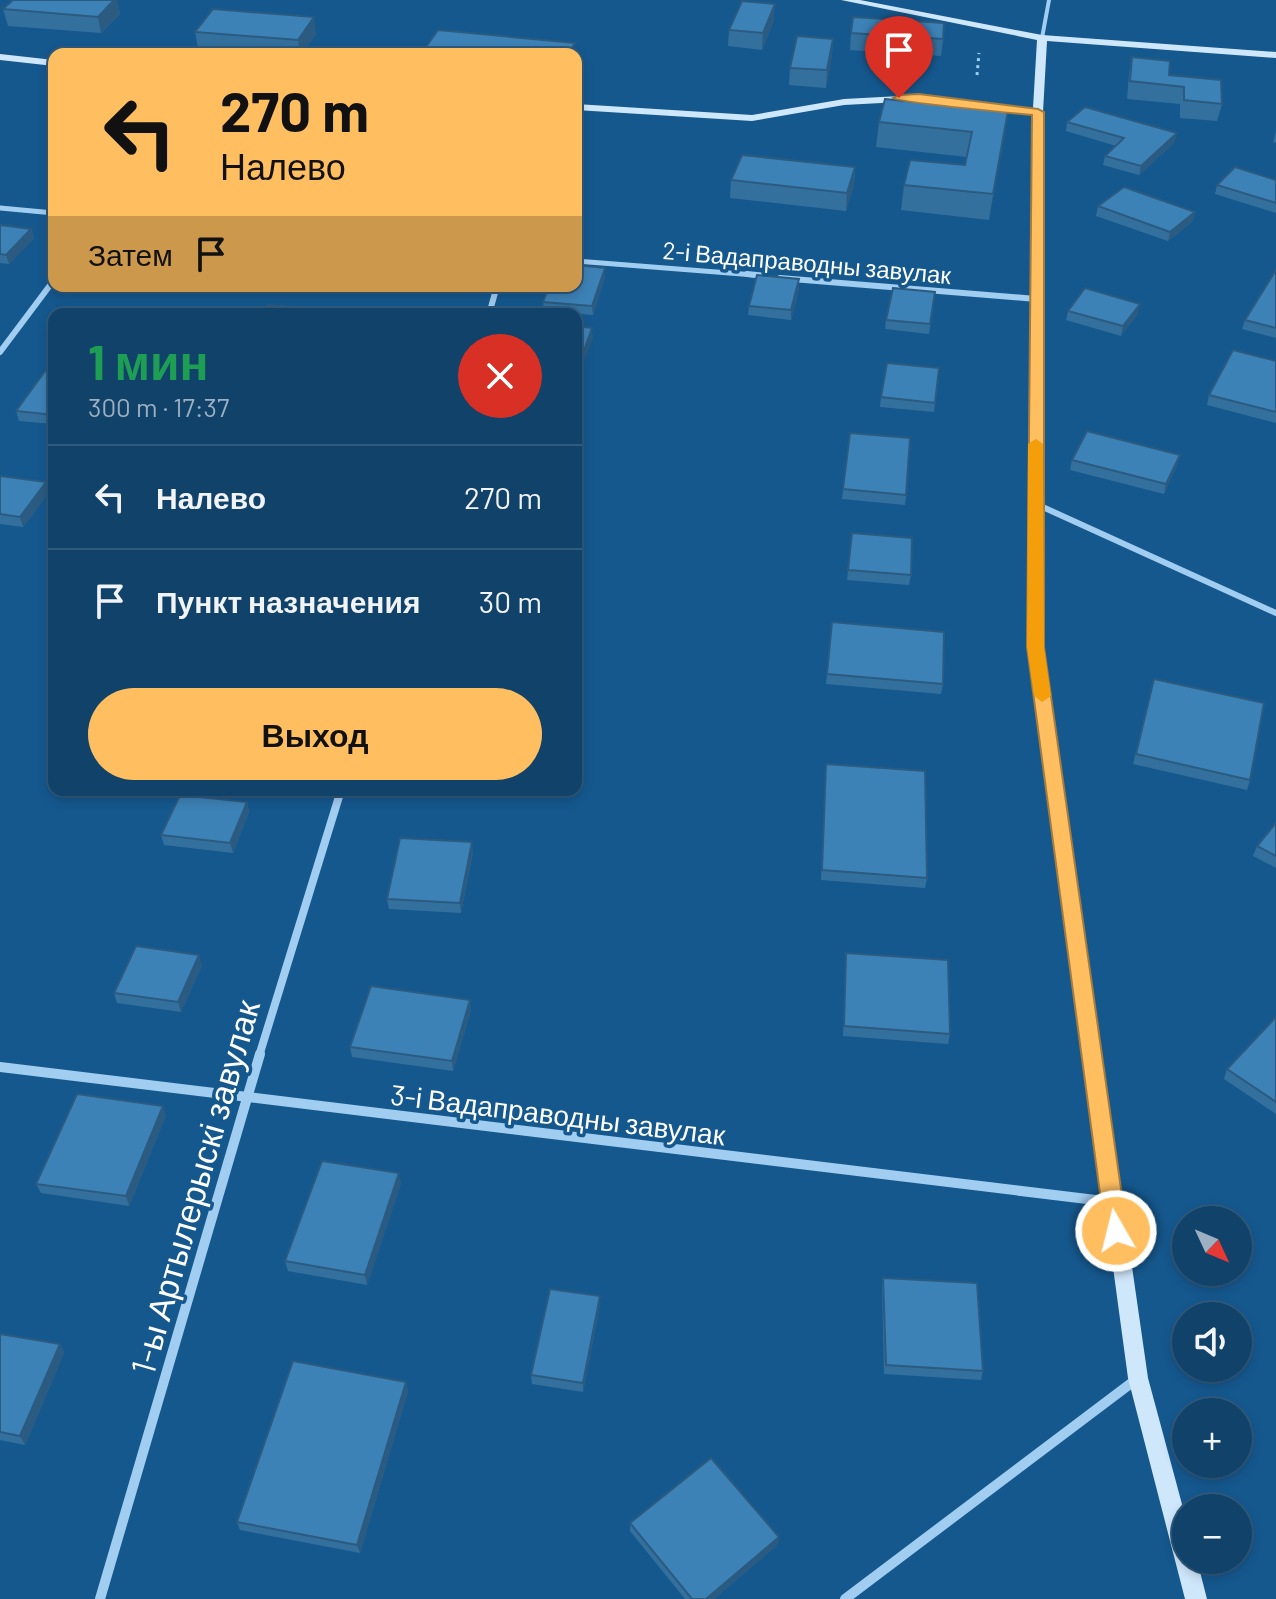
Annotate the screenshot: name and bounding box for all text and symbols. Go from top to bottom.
pin [865,16,933,98]
icon: arrive [877,28,921,72]
text: 270 m [220,76,369,143]
icon: left [88,80,192,184]
text: Налево [220,144,346,187]
icon: arrive [189,232,233,276]
street label: 2-і Вадаправодны завулак [662,235,953,289]
text: Затем [88,236,173,272]
text: 1 мин [88,332,209,390]
button: close [458,334,542,418]
text: 300 m · 17:37 [88,391,229,422]
icon: left [88,475,132,519]
text: Налево [156,479,266,515]
text: 270 m [464,479,542,515]
icon: arrive [88,579,132,623]
text: Пункт назначения [156,583,420,619]
text: 30 m [479,583,542,619]
button: Выход [88,688,542,780]
street label: 1-ы Артылерыскі завулак [121,994,267,1379]
street label: 3-і Вадаправодны завулак [389,1077,728,1151]
position arrow [1074,1189,1158,1273]
north arrow [1172,1206,1252,1286]
map controls [1172,1206,1252,1574]
button: sound [1172,1302,1252,1382]
button: + [1172,1398,1252,1478]
button: − [1172,1494,1252,1574]

